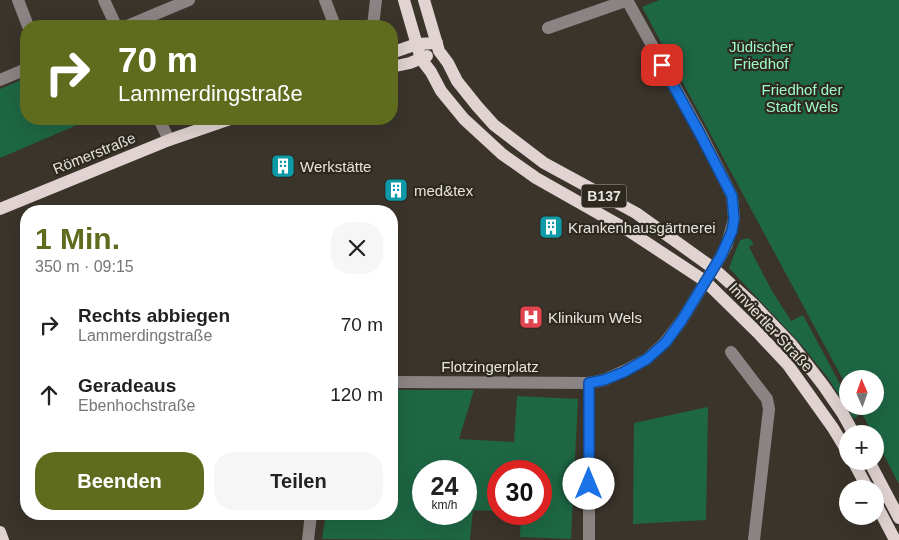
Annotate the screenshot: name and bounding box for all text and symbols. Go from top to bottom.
park label: Jüdischer Friedhof [729,38,793,72]
icon: right [35,40,100,105]
text: 70 m [118,40,198,79]
pin [641,44,683,86]
icon: arrive [648,51,676,79]
text: Lammerdingstraße [118,81,303,106]
park label: Friedhof der Stadt Wels [762,81,842,115]
street label: Römerstraße [50,129,138,177]
building icon: Werkstätte [270,153,296,179]
place label: Werkstätte [300,158,371,175]
building icon: med&tex [383,177,409,203]
place label: med&tex [414,182,474,199]
road number: B137 [582,185,626,208]
building icon: Krankenhausgärtnerei [538,214,564,240]
place label: Krankenhausgärtnerei [568,219,716,236]
text: 1 Min. [35,222,120,255]
button: close [331,222,383,274]
text: 350 m · 09:15 [35,258,134,275]
street label: Innviertler Straße [726,279,816,375]
hospital icon: Klinikum Wels [518,304,544,330]
text: Rechts abbiegen [78,305,230,326]
place label: Klinikum Wels [548,309,642,326]
icon: right [35,311,63,339]
text: 70 m [341,314,383,335]
text: Lammerdingstraße [78,327,212,344]
street label: Flotzingerplatz [441,358,539,375]
north arrow [839,370,884,415]
map controls [839,370,884,525]
text: Geradeaus [78,375,176,396]
icon: ahead [35,381,63,409]
text: 120 m [330,384,383,405]
text: Ebenhochstraße [78,397,195,414]
button: + [839,425,884,470]
button: Beenden [35,452,204,510]
button: Teilen [214,452,383,510]
position arrow [562,457,614,509]
speed limit sign: 30 [487,460,552,525]
text: 24 [431,472,458,500]
button: − [839,480,884,525]
text: km/h [431,498,458,512]

